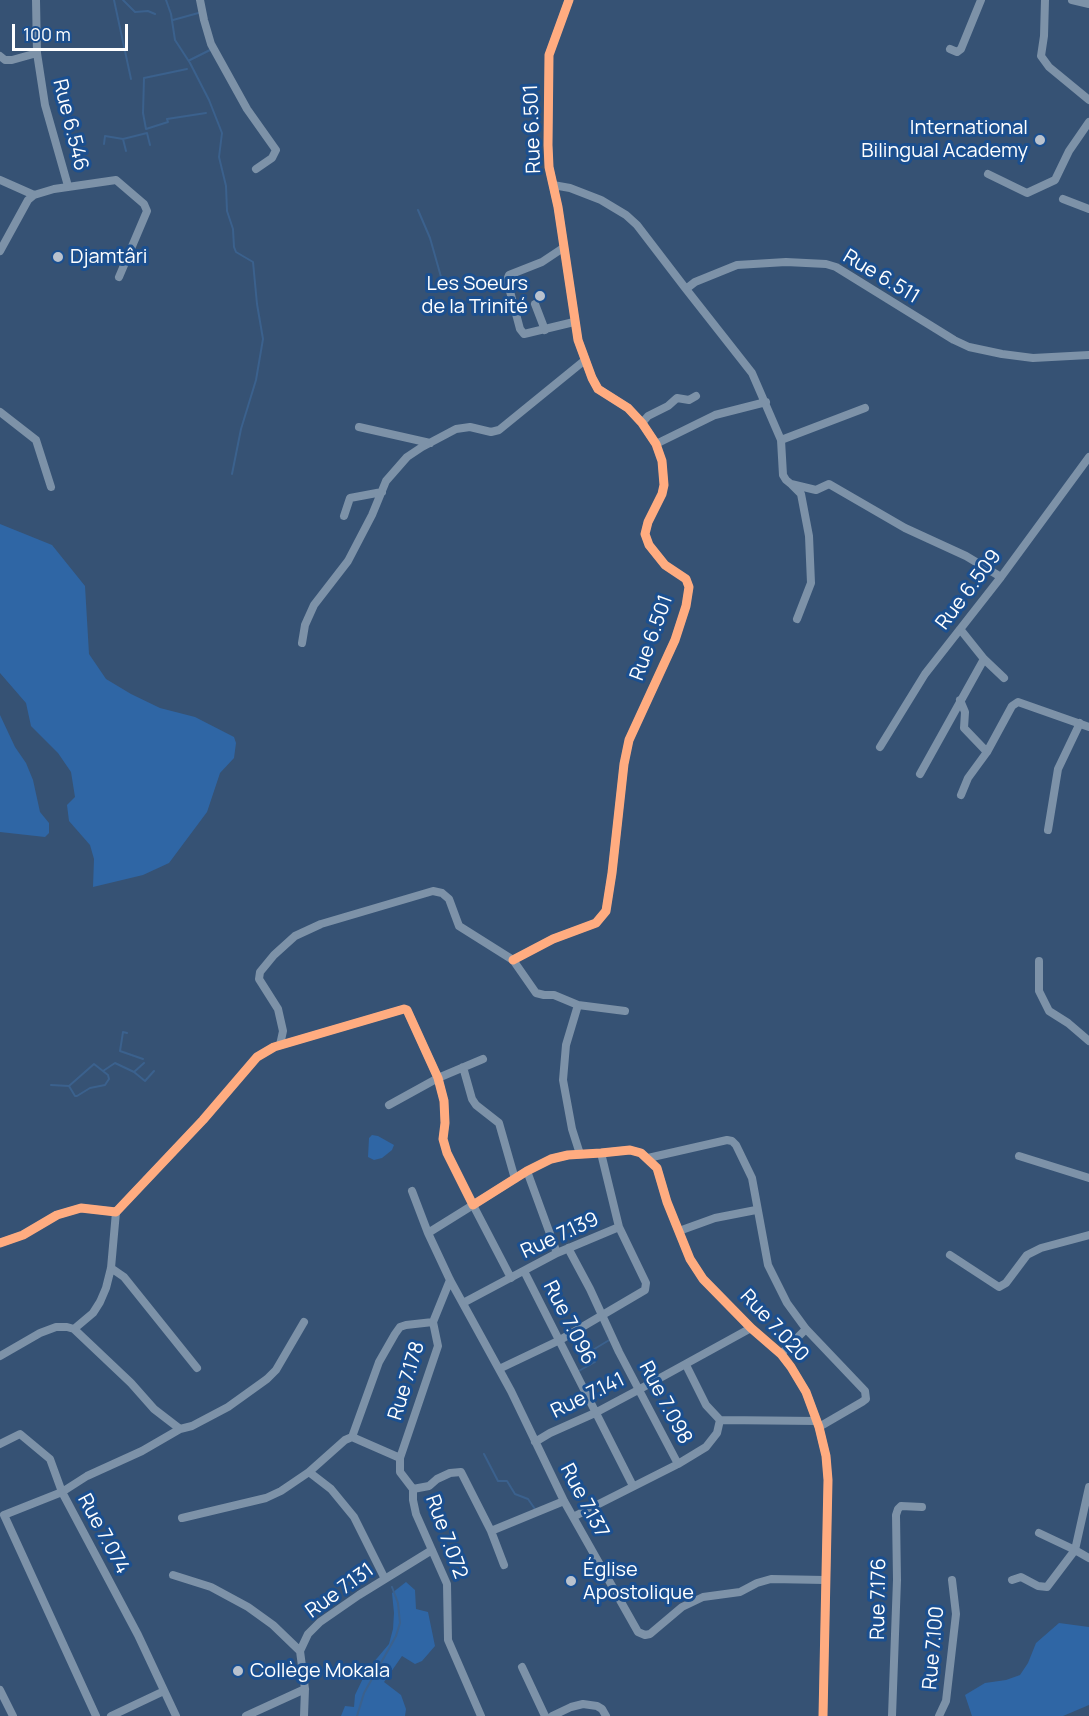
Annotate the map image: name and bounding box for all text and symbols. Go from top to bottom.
scale bar [15,12,130,50]
text: 100 m [23,22,71,46]
street label: Rue 6.546 [47,77,93,173]
street label: Rue 6.501 [519,84,547,174]
place label: International Bilingual Academy [861,116,1028,163]
marker: International Bilingual Academy [1033,133,1047,147]
place label: Djamtâri [70,245,148,269]
street label: Rue 6.511 [838,245,924,309]
marker: Djamtâri [51,250,65,264]
place label: Les Soeurs de la Trinité [422,272,528,319]
marker: Les Soeurs de la Trinité [533,289,547,303]
street label: Rue 6.509 [931,545,1007,635]
street label: Rue 6.501 [625,592,679,684]
street label: Rue 7.139 [517,1208,603,1264]
street label: Rue 7.096 [538,1277,600,1369]
street label: Rue 7.020 [735,1285,813,1367]
street label: Rue 7.178 [384,1339,430,1423]
street label: Rue 7.098 [633,1358,697,1448]
street label: Rue 7.141 [547,1368,629,1424]
street label: Rue 7.137 [555,1460,613,1542]
street label: Rue 7.074 [72,1490,134,1578]
street label: Rue 7.072 [420,1492,472,1582]
street label: Rue 7.131 [301,1558,379,1624]
place label: Église Apostolique [583,1558,694,1605]
street label: Rue 7.176 [866,1558,892,1640]
marker: Église Apostolique [564,1574,578,1588]
street label: Rue 7.100 [918,1605,950,1691]
place label: Collège Mokala [250,1659,390,1683]
marker: Collège Mokala [231,1664,245,1678]

